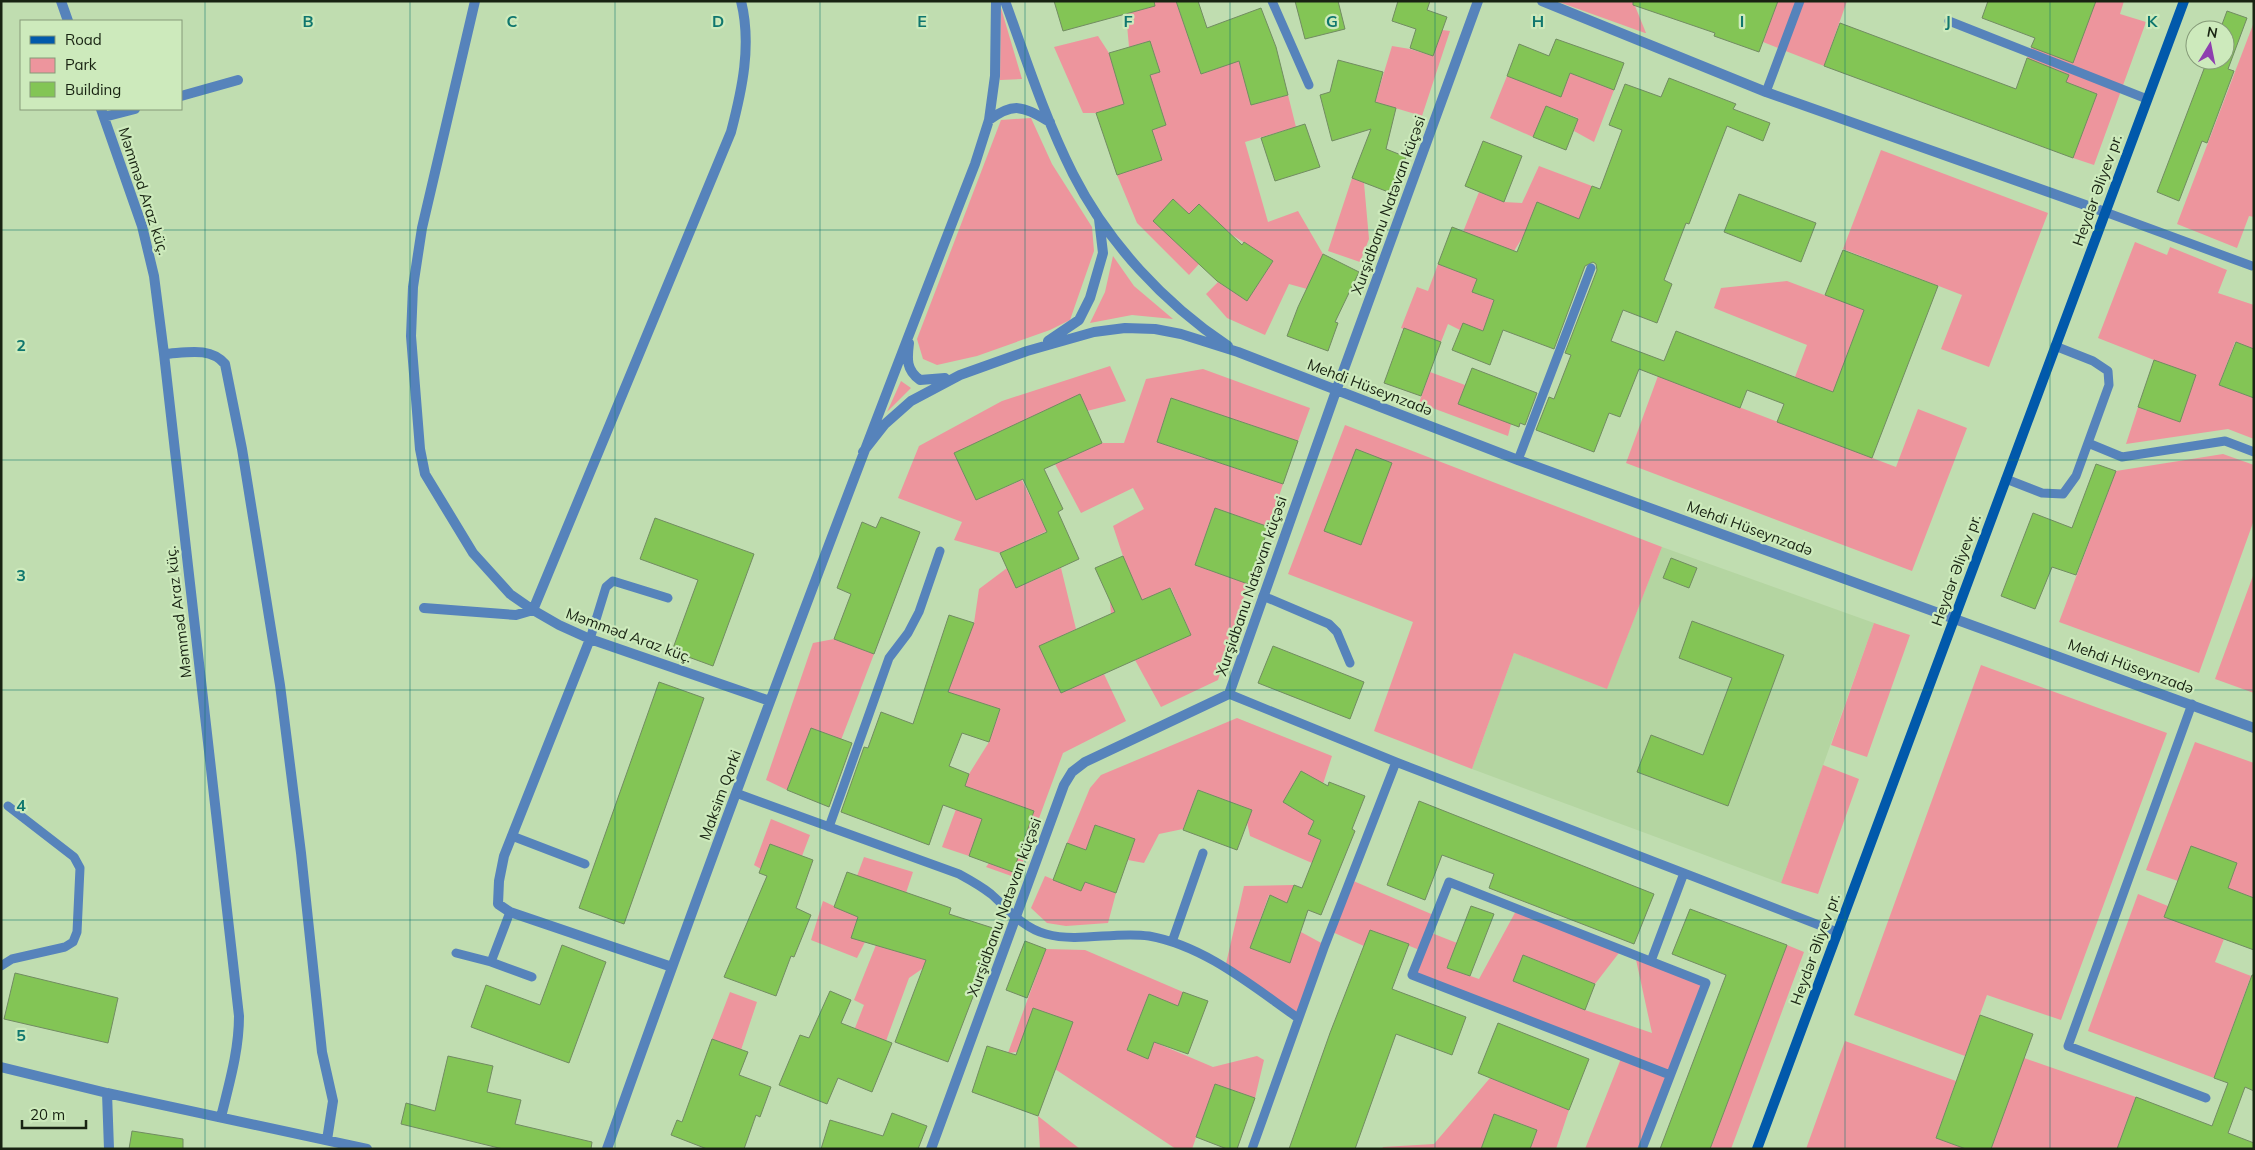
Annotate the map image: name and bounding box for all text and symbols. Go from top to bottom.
text: B [302,11,314,31]
text: C [507,11,518,31]
text: D [712,11,724,31]
text: E [917,11,927,31]
text: F [1123,11,1133,31]
text: G [1326,11,1338,31]
text: H [1532,11,1544,31]
text: I [1740,11,1744,31]
text: J [1945,11,1951,31]
text: K [2147,11,2159,31]
legend [20,20,182,110]
north arrow [2185,20,2235,70]
text: N [2205,22,2219,42]
text: Road [65,30,102,49]
text: Park [65,55,97,74]
text: Building [65,80,121,99]
street label: Xurşidbanu Natəvan küçəsi [1347,113,1429,297]
street label: Məmməd Araz küç. [114,125,174,257]
street label: Heydər Əliyev pr. [2068,131,2126,249]
text: 2 [16,335,26,355]
street label: Mehdi Hüseynzadə [1305,354,1435,420]
street label: Xurşidbanu Natəvan küçəsi [1211,494,1291,678]
street label: Mehdi Hüseynzadə [1684,496,1816,560]
street label: Heydər Əliyev pr. [1927,511,1985,629]
street label: Məmməd Araz küç. [160,545,196,679]
text: 3 [16,565,26,585]
street label: Məmməd Araz küç. [563,603,695,667]
street label: Mehdi Hüseynzadə [2065,634,2197,698]
street label: Maksim Qorki [695,747,745,843]
text: 4 [16,795,26,815]
street label: Xurşidbanu Natəvan küçəsi [963,815,1045,999]
street label: Heydər Əliyev pr. [1786,890,1844,1008]
text: 5 [16,1025,26,1045]
scale bar [22,1098,86,1130]
text: 20 m [30,1105,65,1124]

